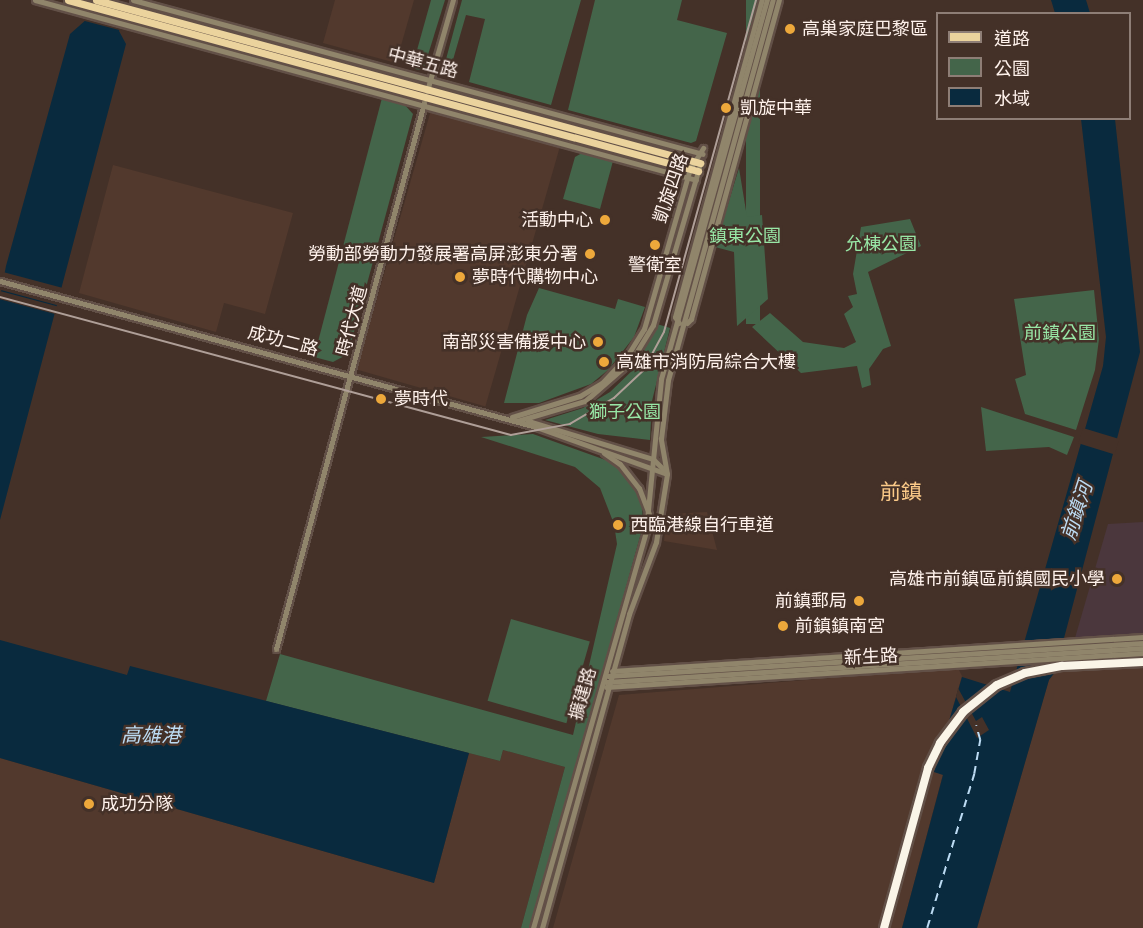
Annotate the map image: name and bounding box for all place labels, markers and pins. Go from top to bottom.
place label: 高巢家庭巴黎區 [802,18,928,40]
marker: 高巢家庭巴黎區 [783,22,797,36]
place label: 凱旋中華 [740,97,812,119]
marker: 凱旋中華 [717,99,735,117]
place label: 活動中心 [521,209,593,231]
marker: 活動中心 [598,213,612,227]
marker: 警衛室 [648,238,662,252]
place label: 勞動部勞動力發展署高屏澎東分署 [308,243,578,265]
marker: 勞動部勞動力發展署高屏澎東分署 [583,247,597,261]
place label: 警衛室 [628,254,682,276]
place label: 夢時代購物中心 [472,266,598,288]
marker: 夢時代購物中心 [453,270,467,284]
place label: 南部災害備援中心 [442,331,586,353]
marker: 南部災害備援中心 [591,335,605,349]
place label: 高雄市消防局綜合大樓 [616,351,796,373]
marker: 高雄市消防局綜合大樓 [597,355,611,369]
place label: 夢時代 [394,388,448,410]
marker: 夢時代 [372,390,390,408]
place label: 西臨港線自行車道 [630,514,774,536]
marker: 西臨港線自行車道 [611,518,625,532]
place label: 高雄市前鎮區前鎮國民小學 [889,568,1105,590]
marker: 高雄市前鎮區前鎮國民小學 [1110,572,1124,586]
place label: 前鎮郵局 [775,590,847,612]
marker: 前鎮郵局 [852,594,866,608]
place label: 前鎮鎮南宮 [795,615,885,637]
marker: 前鎮鎮南宮 [776,619,790,633]
place label: 成功分隊 [101,793,173,815]
marker: 成功分隊 [82,797,96,811]

